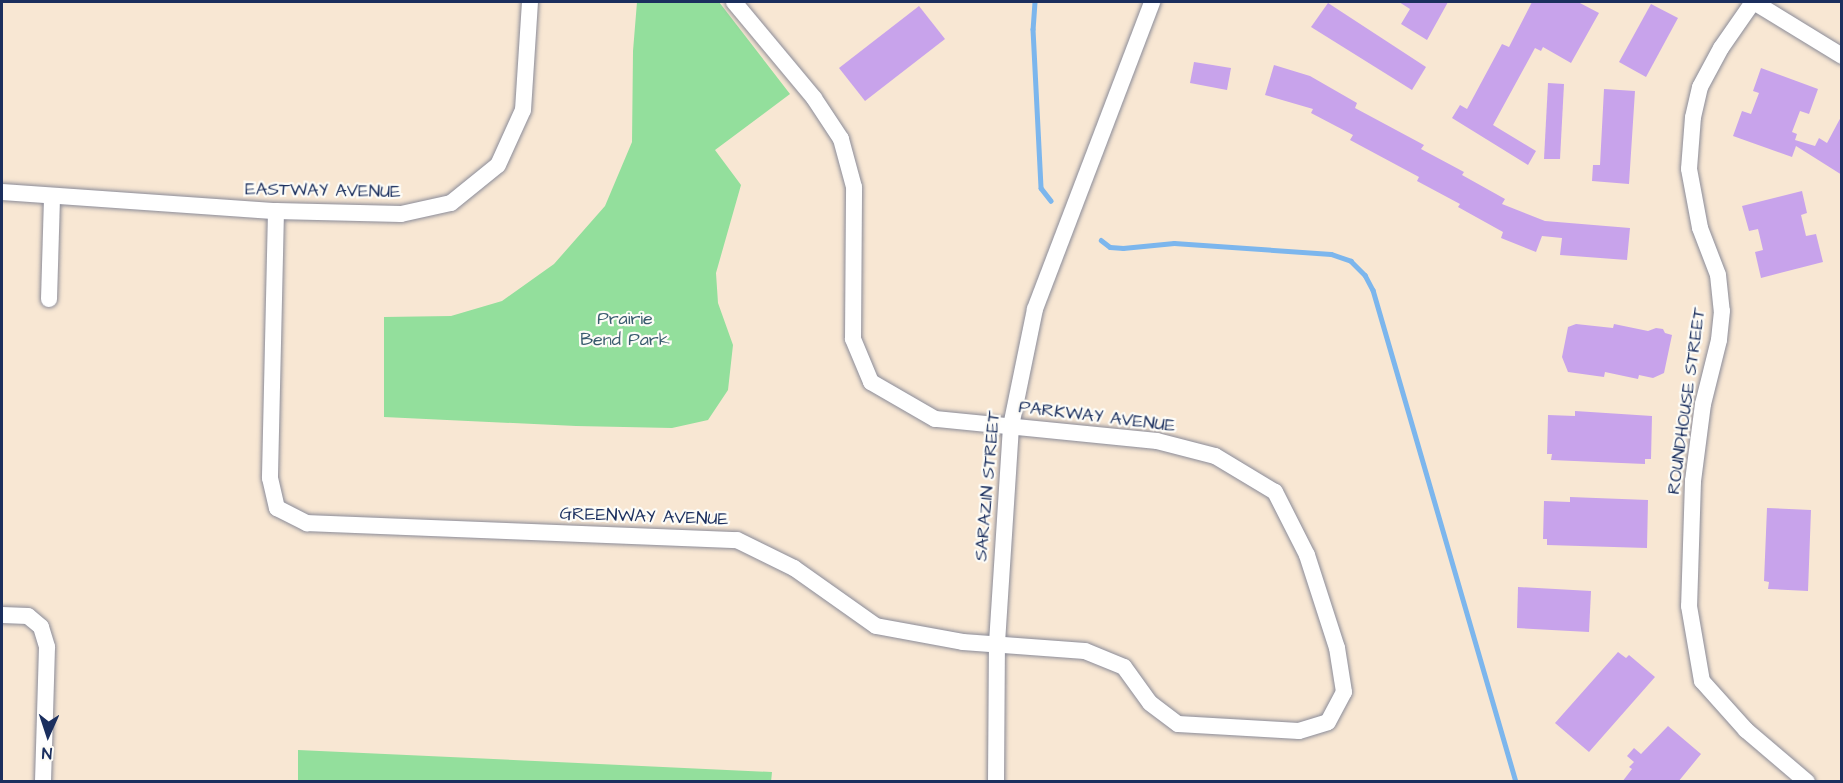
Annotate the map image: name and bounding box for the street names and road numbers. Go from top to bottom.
street label: EASTWAY AVENUE [245,179,401,203]
street label: ROUNDHOUSE STREET [1663,306,1711,496]
street label: PARKWAY AVENUE [1018,397,1176,437]
street label: SARAZIN STREET [971,410,1005,562]
street label: GREENWAY AVENUE [559,503,729,531]

